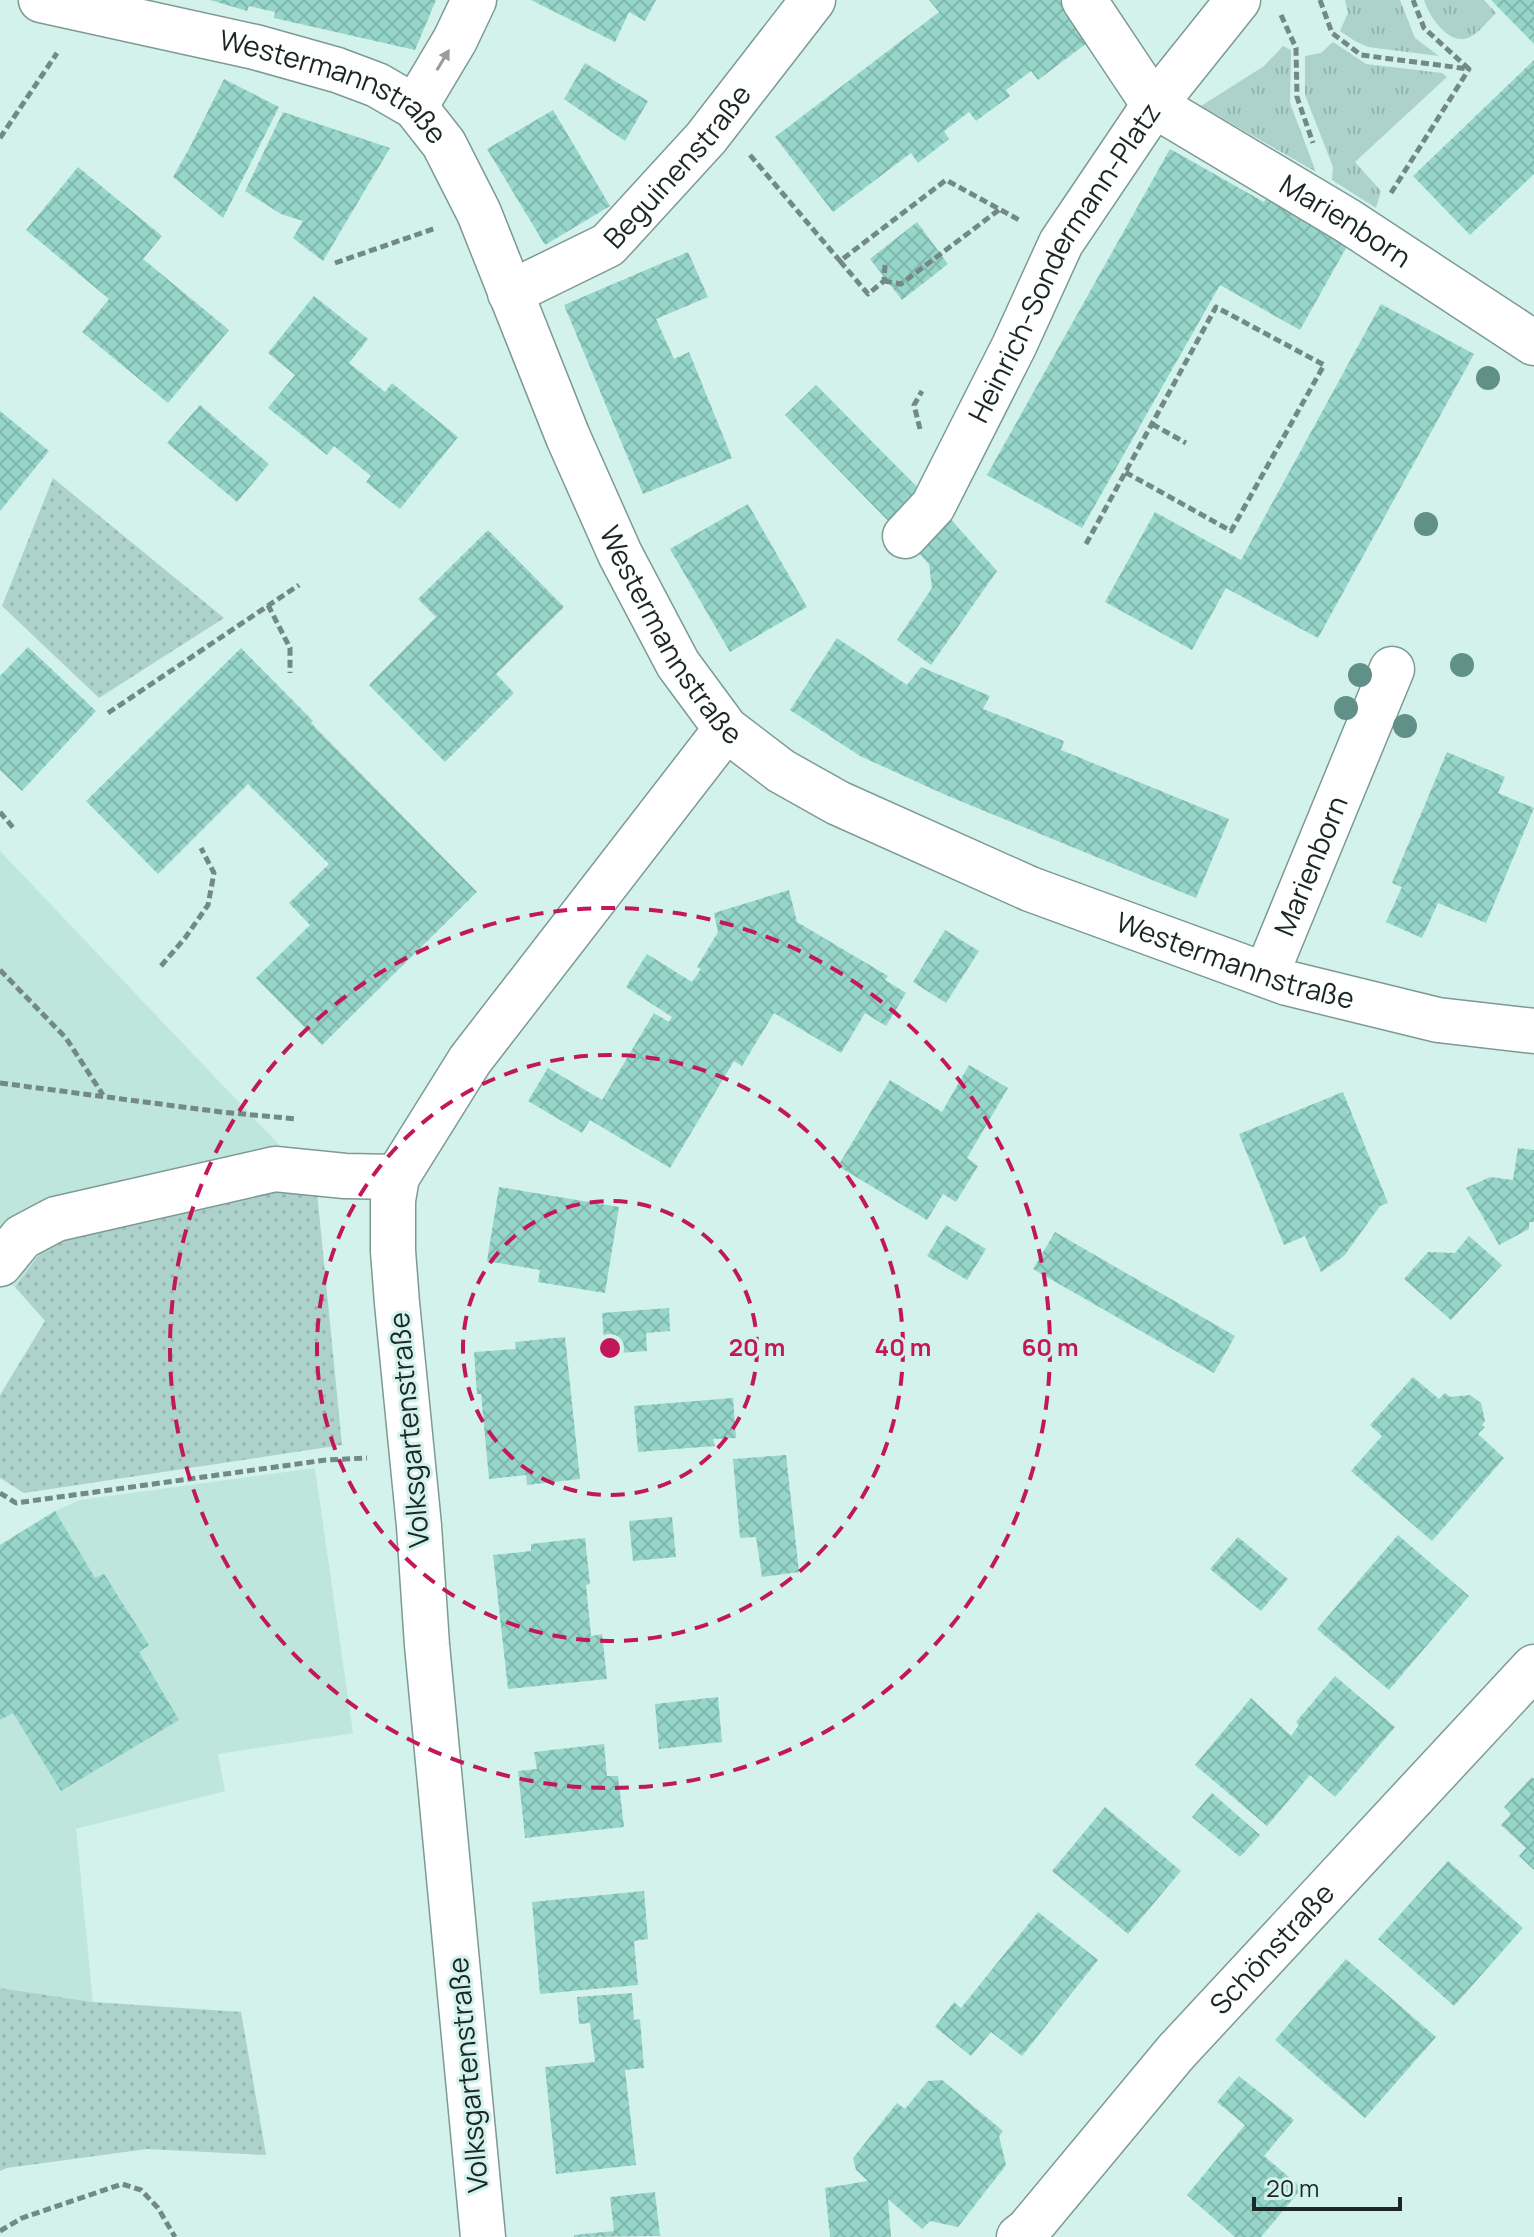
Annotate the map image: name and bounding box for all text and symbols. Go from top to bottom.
street label: Westermannstraße [216,20,457,151]
one-way arrow [435,49,449,71]
street label: Beguinenstraße [594,76,759,256]
street label: Heinrich-Sondermann-Platz [958,95,1168,429]
street label: Marienborn [1273,165,1419,275]
street label: Westermannstraße [592,519,750,753]
street label: Marienborn [1264,790,1356,941]
street label: Westermannstraße [1111,902,1358,1017]
street label: Volksgartenstraße [379,1311,437,1549]
text: 20 m [729,1330,785,1363]
text: 40 m [875,1330,931,1363]
text: 60 m [1021,1330,1079,1363]
centre of rings [596,1334,624,1362]
street label: Schönstraße [1201,1874,1342,2022]
street label: Volksgartenstraße [438,1956,496,2194]
scale bar [1254,2161,1400,2211]
text: 20 m [1266,2171,1319,2204]

